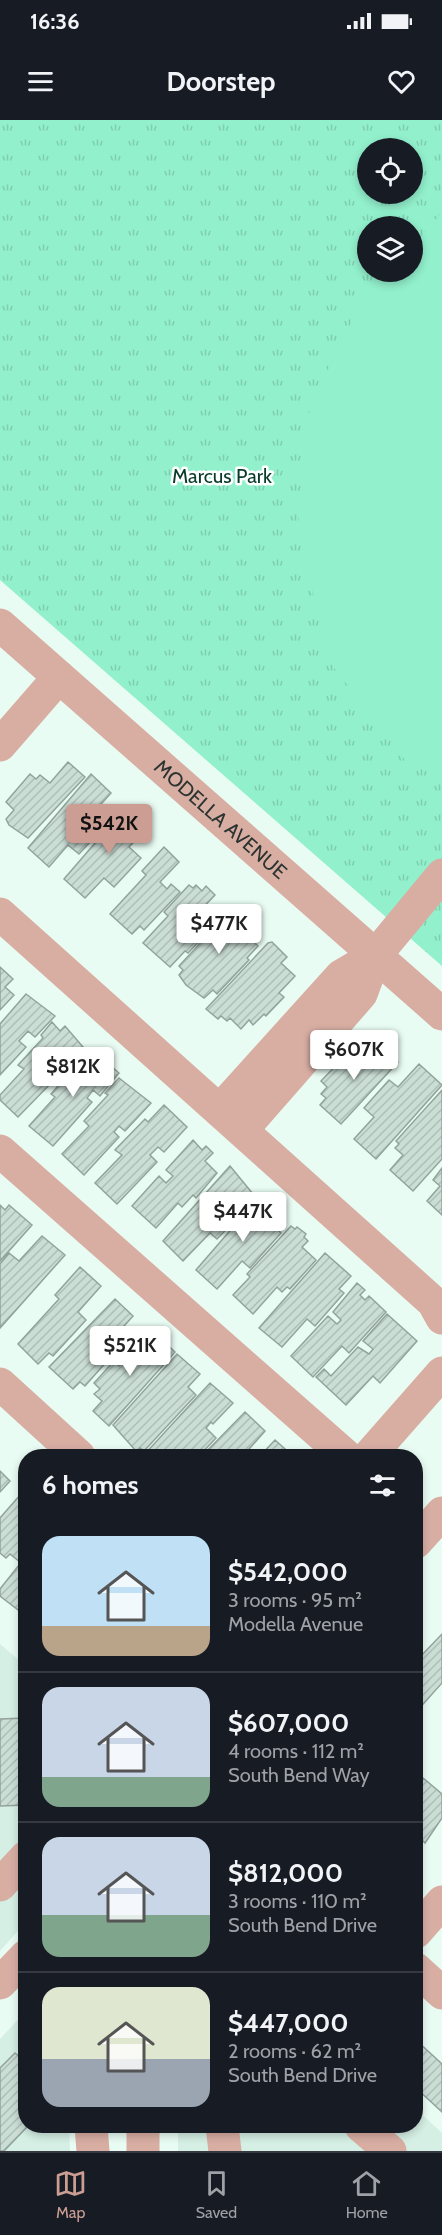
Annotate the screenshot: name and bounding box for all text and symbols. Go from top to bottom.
text: 16:36 [30,8,80,35]
icon: menu [24,65,57,98]
text: Doorstep [166,65,276,98]
icon: heart [385,65,418,98]
map controls [357,138,423,282]
button: locate [357,138,423,204]
button: layers [357,216,423,282]
park label: Marcus Park [172,464,272,488]
street label: MODELLA AVENUE [150,755,292,884]
pin: $542K [67,804,151,855]
text: $542K [80,811,138,835]
pin: $477K [177,904,261,955]
text: $477K [191,911,247,935]
pin: $607K [312,1030,396,1081]
text: $607K [324,1037,384,1061]
pin: $812K [31,1047,115,1098]
text: $812K [46,1054,100,1078]
pin: $447K [201,1192,285,1243]
text: $447K [213,1199,273,1223]
pin: $521K [88,1326,172,1377]
text: $521K [104,1333,156,1357]
text: 6 homes [42,1469,139,1501]
icon: filters [366,1469,399,1502]
text: $542,000 [228,1556,348,1588]
icon: home [90,1560,162,1632]
text: 3 rooms · 95 m² [228,1588,362,1612]
text: Modella Avenue [228,1612,363,1636]
text: $607,000 [228,1707,349,1739]
icon: home [90,1711,162,1783]
text: 4 rooms · 112 m² [228,1739,364,1763]
text: South Bend Way [228,1763,370,1787]
text: $812,000 [228,1857,343,1889]
icon: home [90,1861,162,1933]
text: 3 rooms · 110 m² [228,1889,367,1913]
text: South Bend Drive [228,1913,377,1937]
text: $447,000 [228,2007,349,2039]
icon: home [90,2011,162,2083]
text: 2 rooms · 62 m² [228,2039,361,2063]
text: South Bend Drive [228,2063,377,2087]
tab: Map [54,2167,87,2222]
tab: Saved [196,2167,237,2222]
tab: Home [346,2167,388,2222]

